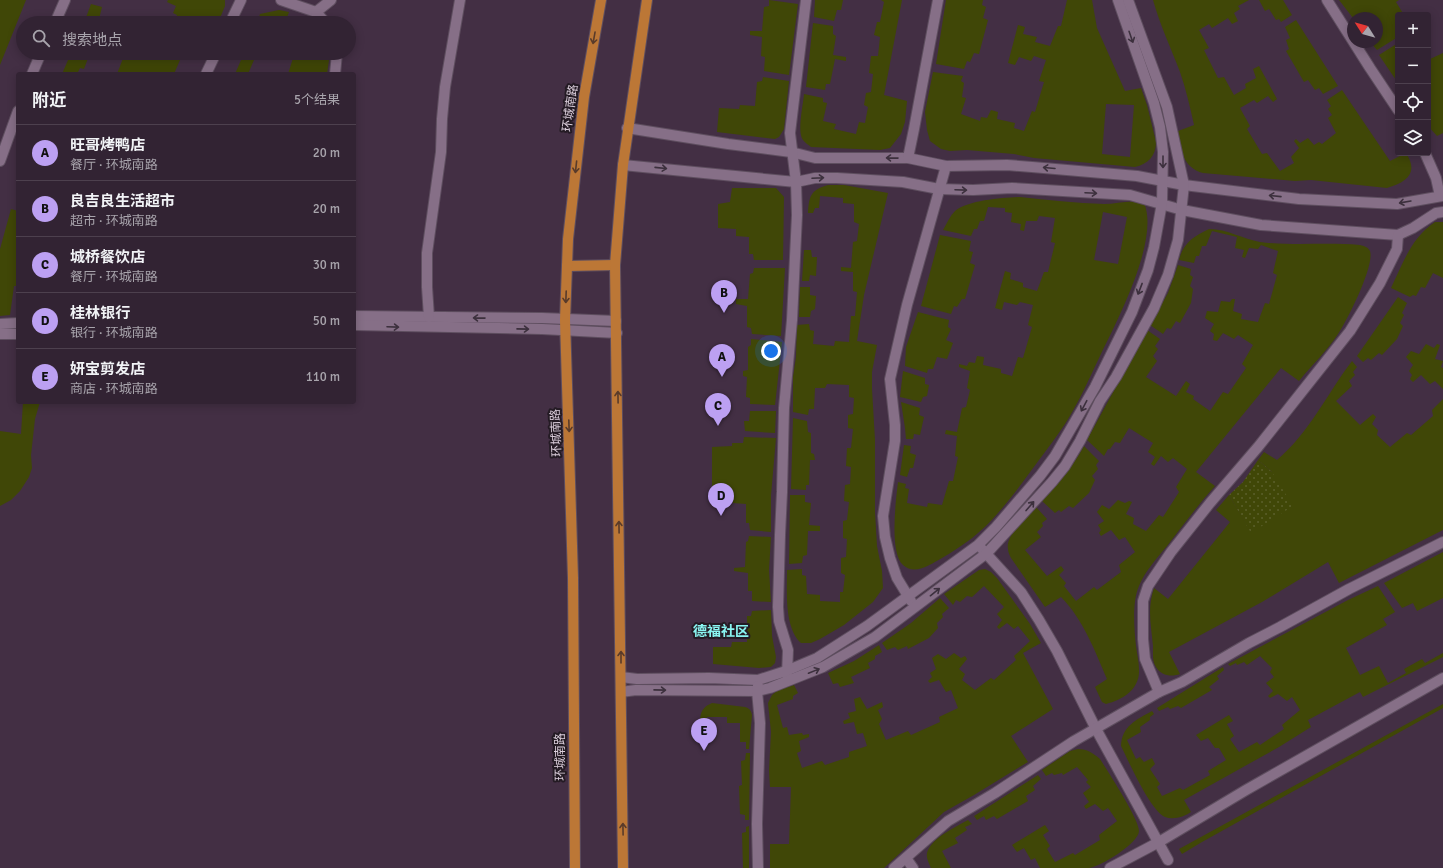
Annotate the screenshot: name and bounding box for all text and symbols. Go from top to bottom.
north arrow [1347,12,1383,48]
map controls [1395,12,1431,156]
button: + [1395,12,1431,48]
search box [16,16,356,60]
icon: search [30,27,52,49]
one-way arrow [1128,30,1136,42]
text: 搜索地点 [62,31,122,49]
one-way arrow [590,31,598,44]
button: − [1395,48,1431,84]
street label: 环城南路 [560,83,581,133]
button: locate [1395,84,1431,120]
text: 附近 [32,90,66,111]
text: 5个结果 [294,92,340,108]
button: layers [1395,120,1431,156]
text: 旺哥烤鸭店 [70,136,145,154]
text: A [41,145,49,161]
text: 20 m [313,145,340,161]
one-way arrow [886,154,899,162]
one-way arrow [1159,155,1167,168]
text: 餐厅 · 环城南路 [70,157,158,173]
one-way arrow [572,160,580,173]
one-way arrow [1043,164,1056,172]
one-way arrow [654,165,667,172]
one-way arrow [811,175,824,182]
one-way arrow [954,186,967,194]
one-way arrow [1084,189,1097,196]
text: 良吉良生活超市 [70,192,175,210]
one-way arrow [1269,193,1282,200]
one-way arrow [1398,199,1411,207]
text: B [41,201,49,217]
text: 20 m [313,201,340,217]
text: 超市 · 环城南路 [70,213,158,229]
text: 城桥餐饮店 [70,248,145,266]
text: C [41,257,49,273]
text: 30 m [313,257,340,273]
text: 餐厅 · 环城南路 [70,269,158,285]
pin: B [711,280,737,313]
one-way arrow [1136,283,1144,295]
one-way arrow [562,290,570,303]
text: 桂林银行 [70,304,130,322]
text: D [41,313,49,329]
text: 50 m [313,313,340,329]
one-way arrow [473,314,486,322]
one-way arrow [386,323,399,330]
text: 银行 · 环城南路 [70,325,158,341]
one-way arrow [516,325,529,333]
your location [761,341,781,361]
pin: A [709,344,735,377]
text: 妍宝剪发店 [70,360,145,378]
text: E [41,369,49,385]
text: 110 m [306,369,340,385]
text: 商店 · 环城南路 [70,381,158,397]
one-way arrow [614,391,622,404]
pin: C [705,393,731,426]
one-way arrow [1080,400,1087,412]
street label: 环城南路 [548,409,565,457]
one-way arrow [565,419,573,432]
pin: D [708,483,734,516]
one-way arrow [1026,500,1035,511]
one-way arrow [615,521,623,534]
one-way arrow [929,588,940,597]
district label: 德福社区 [693,623,749,640]
one-way arrow [617,651,625,664]
one-way arrow [808,666,820,674]
one-way arrow [653,687,666,694]
pin: E [691,718,717,751]
street label: 环城南路 [553,733,568,781]
one-way arrow [619,823,627,836]

